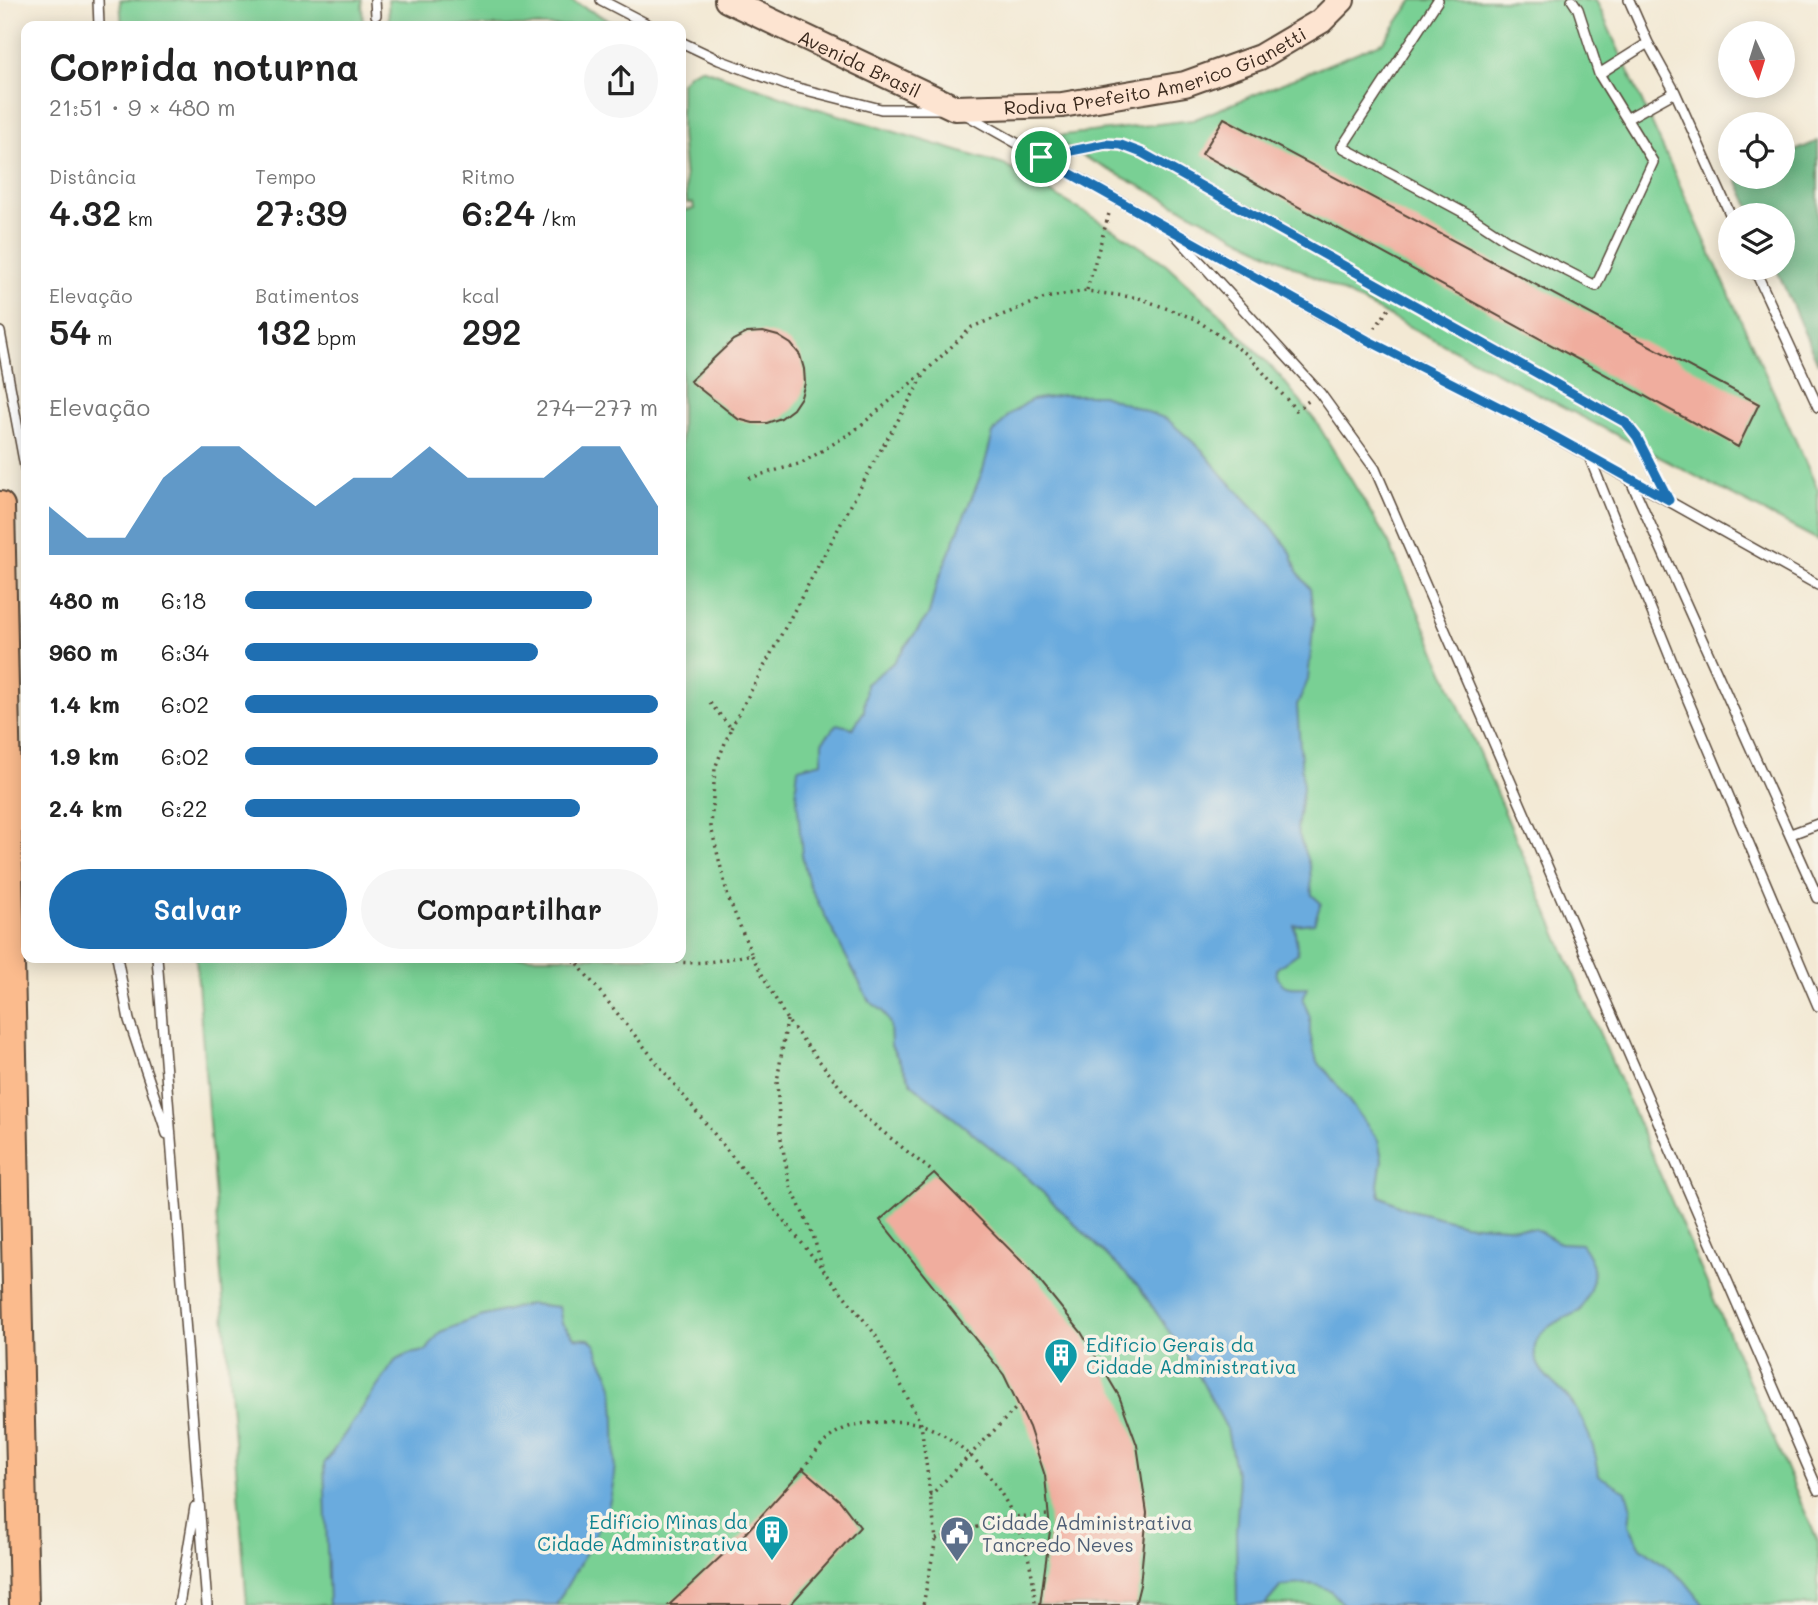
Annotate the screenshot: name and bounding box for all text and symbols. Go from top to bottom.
street label: Rodiva Prefeito Americo Gianetti [1004,20,1310,119]
north arrow [1718,21,1796,98]
map controls [1718,21,1795,280]
street label: Avenida Brasil [795,23,925,103]
text: Corrida noturna [49,41,359,91]
button: share [584,44,658,118]
text: 21:51 · 9 × 480 m [49,92,236,122]
button: locate [1718,112,1795,189]
pin [1011,127,1071,187]
icon: arrive [1022,138,1060,176]
text: Distância [49,164,137,189]
text: Tempo [255,164,316,189]
text: Ritmo [462,164,514,189]
text: 4.32 [49,189,122,235]
text: 27:39 [255,189,347,235]
text: 6:24 [462,189,535,235]
button: layers [1718,203,1795,280]
text: km [122,206,153,231]
text: /km [535,206,576,231]
text: Elevação [49,283,133,308]
text: Batimentos [255,283,359,308]
text: kcal [462,283,500,308]
text: 54 [49,308,91,354]
text: 132 [255,308,311,354]
text: 292 [462,308,522,354]
text: m [91,325,112,350]
text: bpm [311,325,356,350]
text: Elevação [49,392,150,422]
text: 274–277 m [536,392,658,422]
text: 480 m [49,585,119,615]
text: 6:18 [161,585,206,615]
text: 960 m [49,637,118,667]
text: 6:34 [161,637,209,667]
text: 1.4 km [49,689,120,719]
text: 6:02 [161,689,209,719]
text: 1.9 km [49,741,119,771]
text: 6:02 [161,741,209,771]
text: 2.4 km [49,793,122,823]
text: 6:22 [161,793,208,823]
button: Salvar [49,869,347,949]
button: Compartilhar [361,869,658,949]
place label: Edifício Gerais da Cidade Administrativa [1086,1332,1297,1379]
building icon: Edifício Gerais da Cidade Administrativa [1042,1336,1080,1385]
place label: Edifício Minas da Cidade Administrativa [537,1509,748,1556]
place label: Cidade Administrativa Tancredo Neves [982,1510,1193,1557]
building icon: Edifício Minas da Cidade Administrativa [753,1513,791,1562]
public building icon: Cidade Administrativa Tancredo Neves [938,1514,976,1563]

